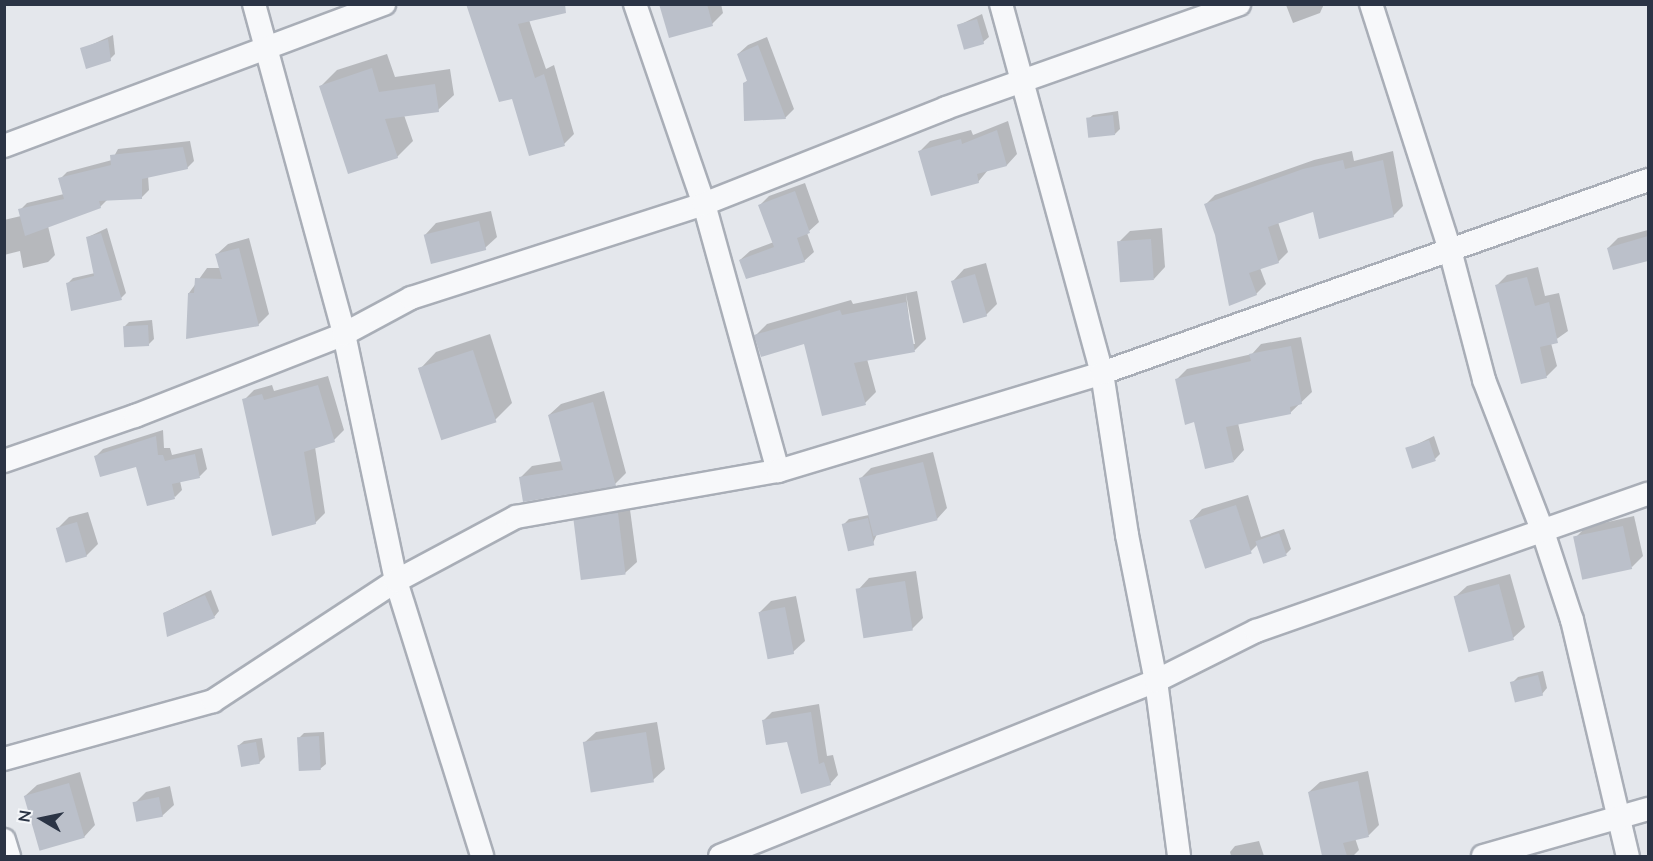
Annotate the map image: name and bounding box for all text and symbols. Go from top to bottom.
north arrow [12,789,72,849]
text: N [13,809,35,824]

